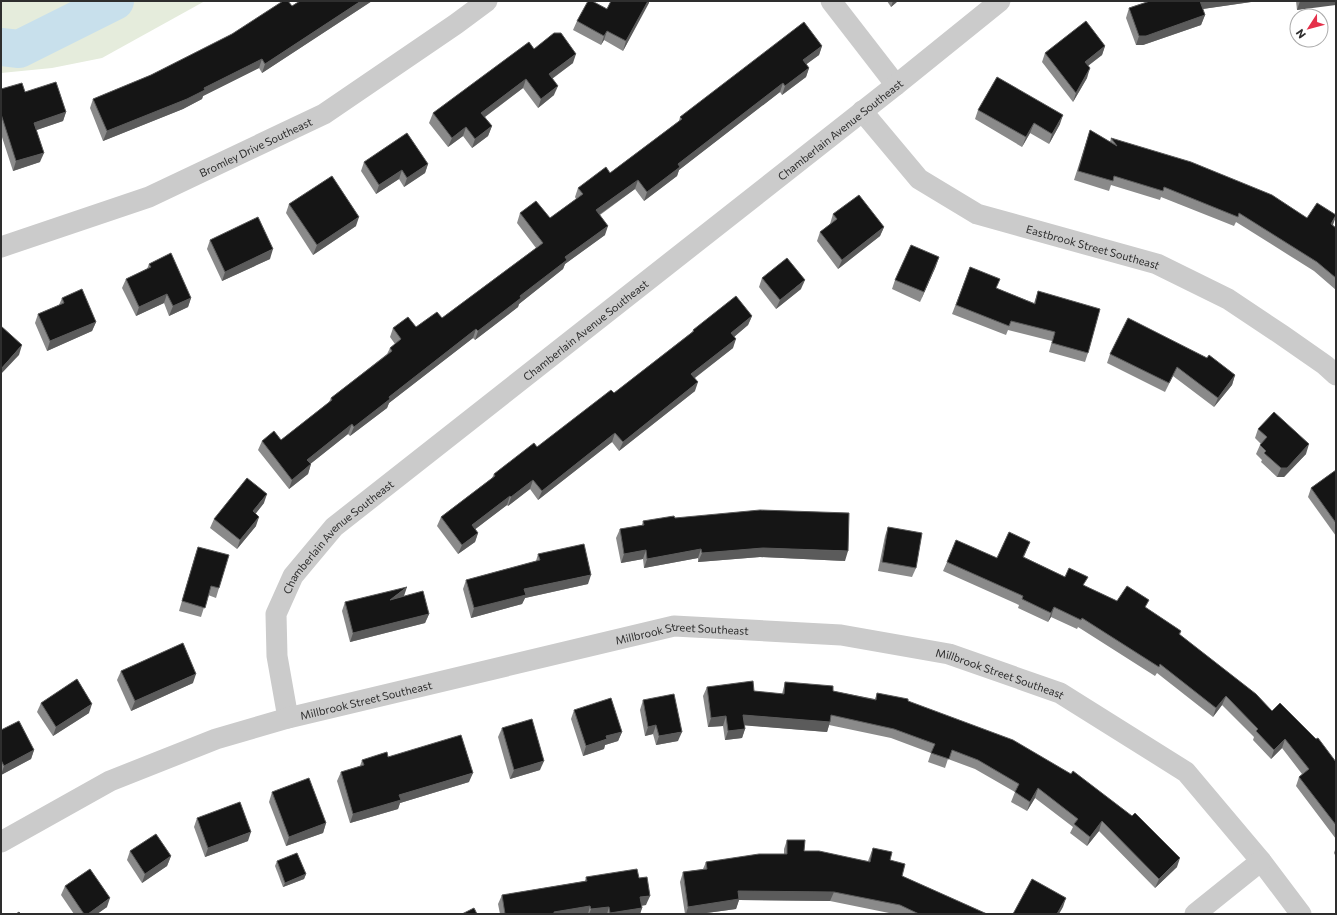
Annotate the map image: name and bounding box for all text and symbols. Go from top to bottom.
north arrow [1289,8,1329,48]
text: N [1293,27,1308,41]
street label: Chamberlain Avenue Southeast [775,76,905,182]
street label: Bromley Drive Southeast [197,114,314,179]
street label: Eastbrook Street Southeast [1025,222,1163,271]
street label: Chamberlain Avenue Southeast [520,276,651,383]
street label: Chamberlain Avenue Southeast [280,476,396,596]
street label: Millbrook Street Southeast [614,619,750,646]
street label: Millbrook Street Southeast [935,645,1068,701]
street label: Millbrook Street Southeast [299,677,434,721]

